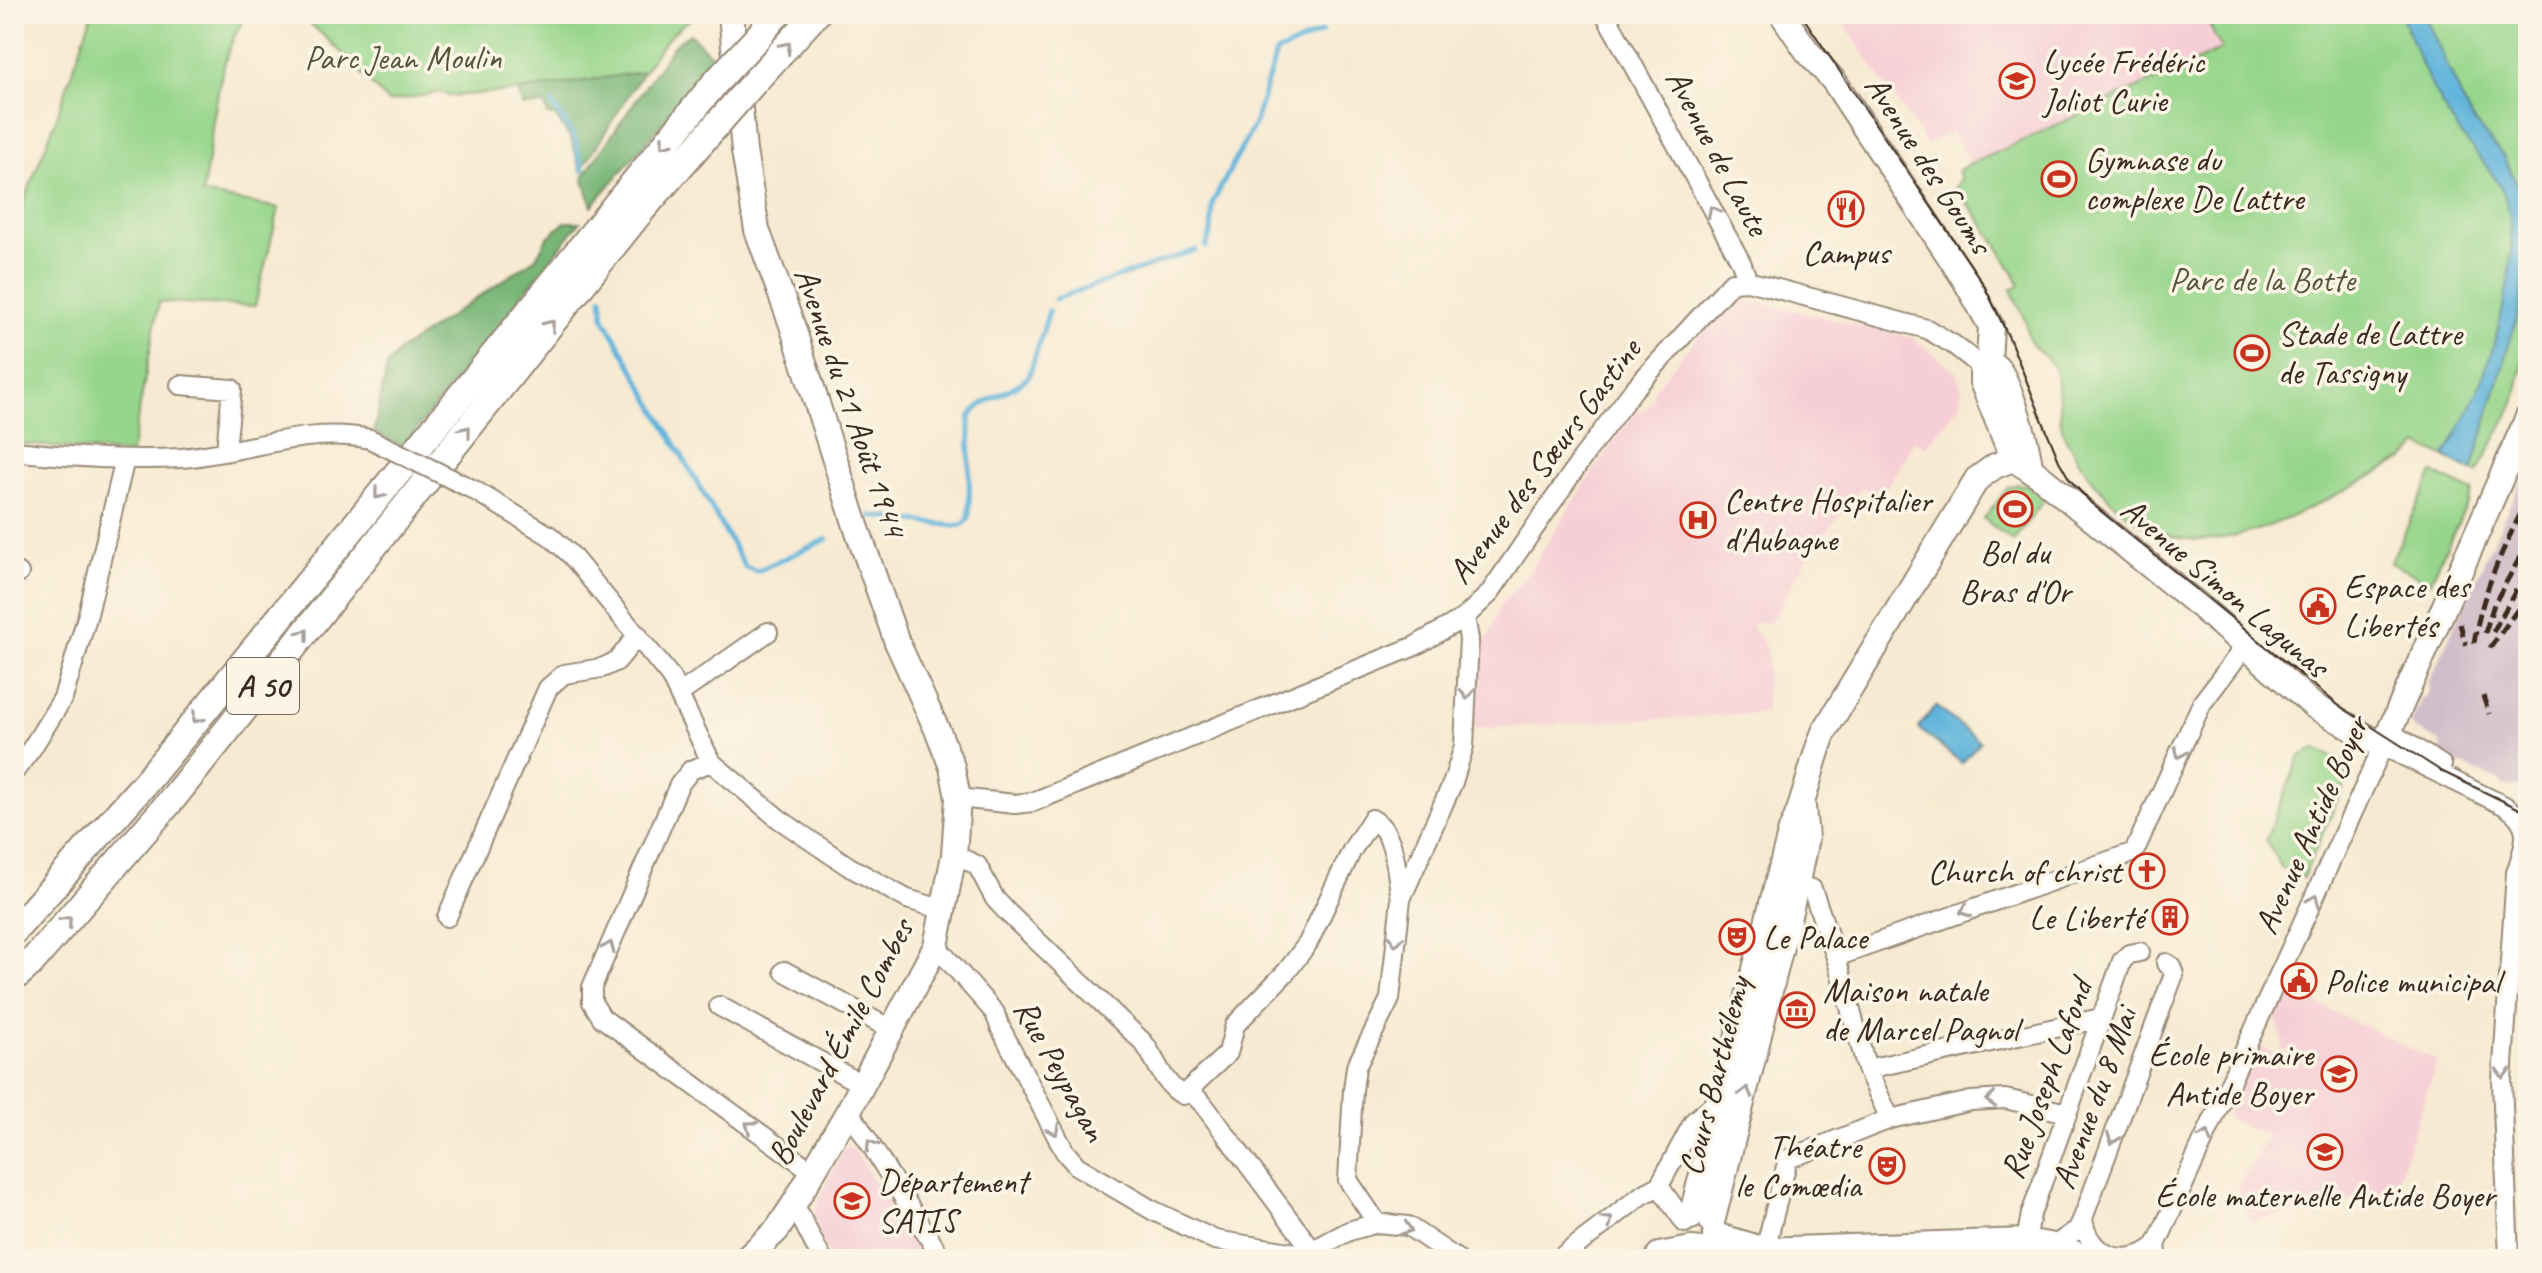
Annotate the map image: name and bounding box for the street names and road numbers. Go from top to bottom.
street label: Avenue de Laute [1656,62,1781,245]
street label: Avenue des Goums [1855,67,2004,264]
street label: Avenue du 21 Août 1944 [785,262,918,546]
street label: Avenue des Sœurs Gastine [1438,328,1652,592]
street label: Avenue Simon Lagunas [2112,488,2340,689]
road number: A 50 [227,658,299,714]
street label: Avenue Antide Boyer [2244,706,2380,941]
street label: Boulevard Émile Combes [757,909,924,1172]
street label: Cours Barthélemy [1669,969,1760,1180]
street label: Rue Joseph Lafond [1990,969,2104,1185]
street label: Rue Peypagan [1004,991,1118,1150]
street label: Avenue du 8 Mai [2041,998,2148,1195]

